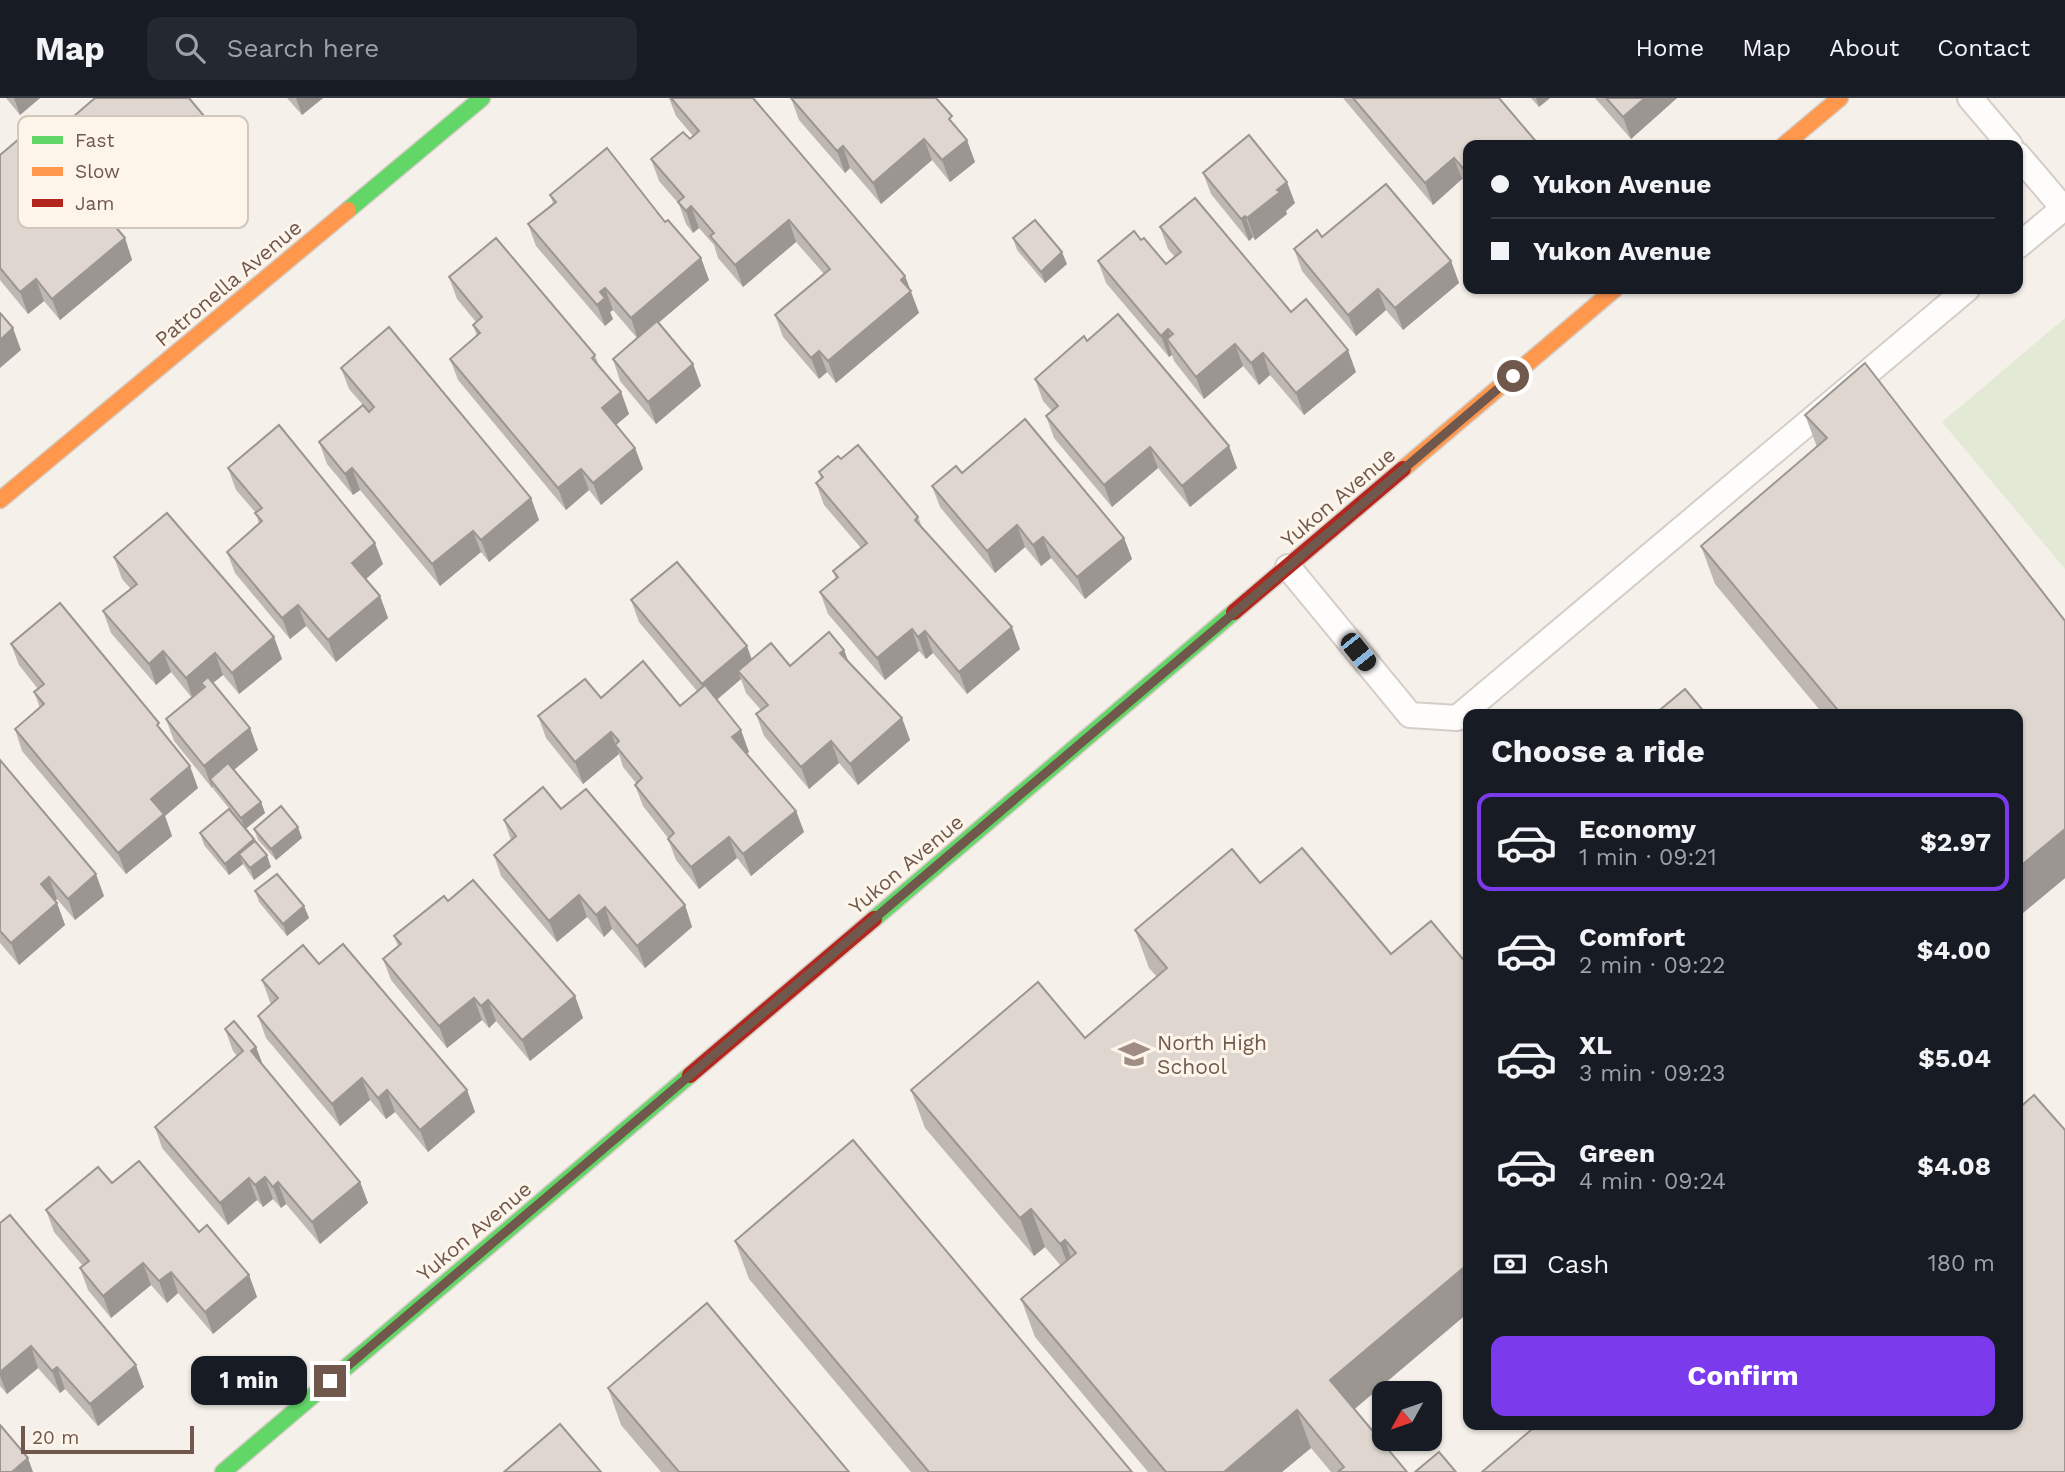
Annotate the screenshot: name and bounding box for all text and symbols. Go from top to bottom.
search box [147,17,637,80]
text: Map [35,29,105,68]
icon: search [171,29,209,67]
text: Search here [227,33,379,63]
text: Home [1636,34,1704,62]
text: Map [1742,34,1791,62]
text: About [1829,34,1899,62]
text: Contact [1937,34,2030,62]
legend [18,116,248,228]
text: Fast [75,129,114,152]
text: Slow [75,160,120,183]
text: Yukon Avenue [1533,169,1711,199]
text: Jam [75,192,114,215]
street label: Patronella Avenue [150,214,306,352]
text: Yukon Avenue [1533,236,1711,266]
route start [1497,360,1529,392]
street label: Yukon Avenue [1276,442,1400,552]
car [1337,629,1380,675]
text: Choose a ride [1491,732,1705,770]
street label: Yukon Avenue [844,809,968,919]
icon: car [1495,811,1558,874]
text: Economy [1579,814,1696,844]
text: $2.97 [1920,827,1991,857]
text: 1 min · 09:21 [1579,844,1717,871]
icon: car [1495,919,1558,982]
text: Comfort [1579,922,1685,952]
text: $4.00 [1917,935,1991,965]
text: 2 min · 09:22 [1579,952,1726,979]
icon: car [1495,1027,1558,1090]
place label: North High School [1157,1030,1267,1079]
text: XL [1579,1030,1612,1060]
school or university icon: North High School [1117,1037,1151,1071]
text: $5.04 [1918,1043,1991,1073]
text: 3 min · 09:23 [1579,1060,1726,1087]
icon: car [1495,1135,1558,1198]
text: Green [1579,1138,1655,1168]
text: $4.08 [1917,1151,1991,1181]
text: 4 min · 09:24 [1579,1168,1726,1195]
street label: Yukon Avenue [412,1176,536,1286]
icon: cash [1491,1245,1529,1283]
text: Cash [1547,1249,1609,1279]
text: 180 m [1928,1250,1995,1277]
button: Confirm [1491,1336,1995,1416]
callout: 1 min [190,1356,306,1406]
route end [314,1365,346,1397]
text: 1 min [219,1367,279,1394]
north arrow [1372,1381,1442,1451]
map controls [1372,1381,1442,1451]
scale bar [21,1423,194,1455]
text: 20 m [32,1426,79,1449]

